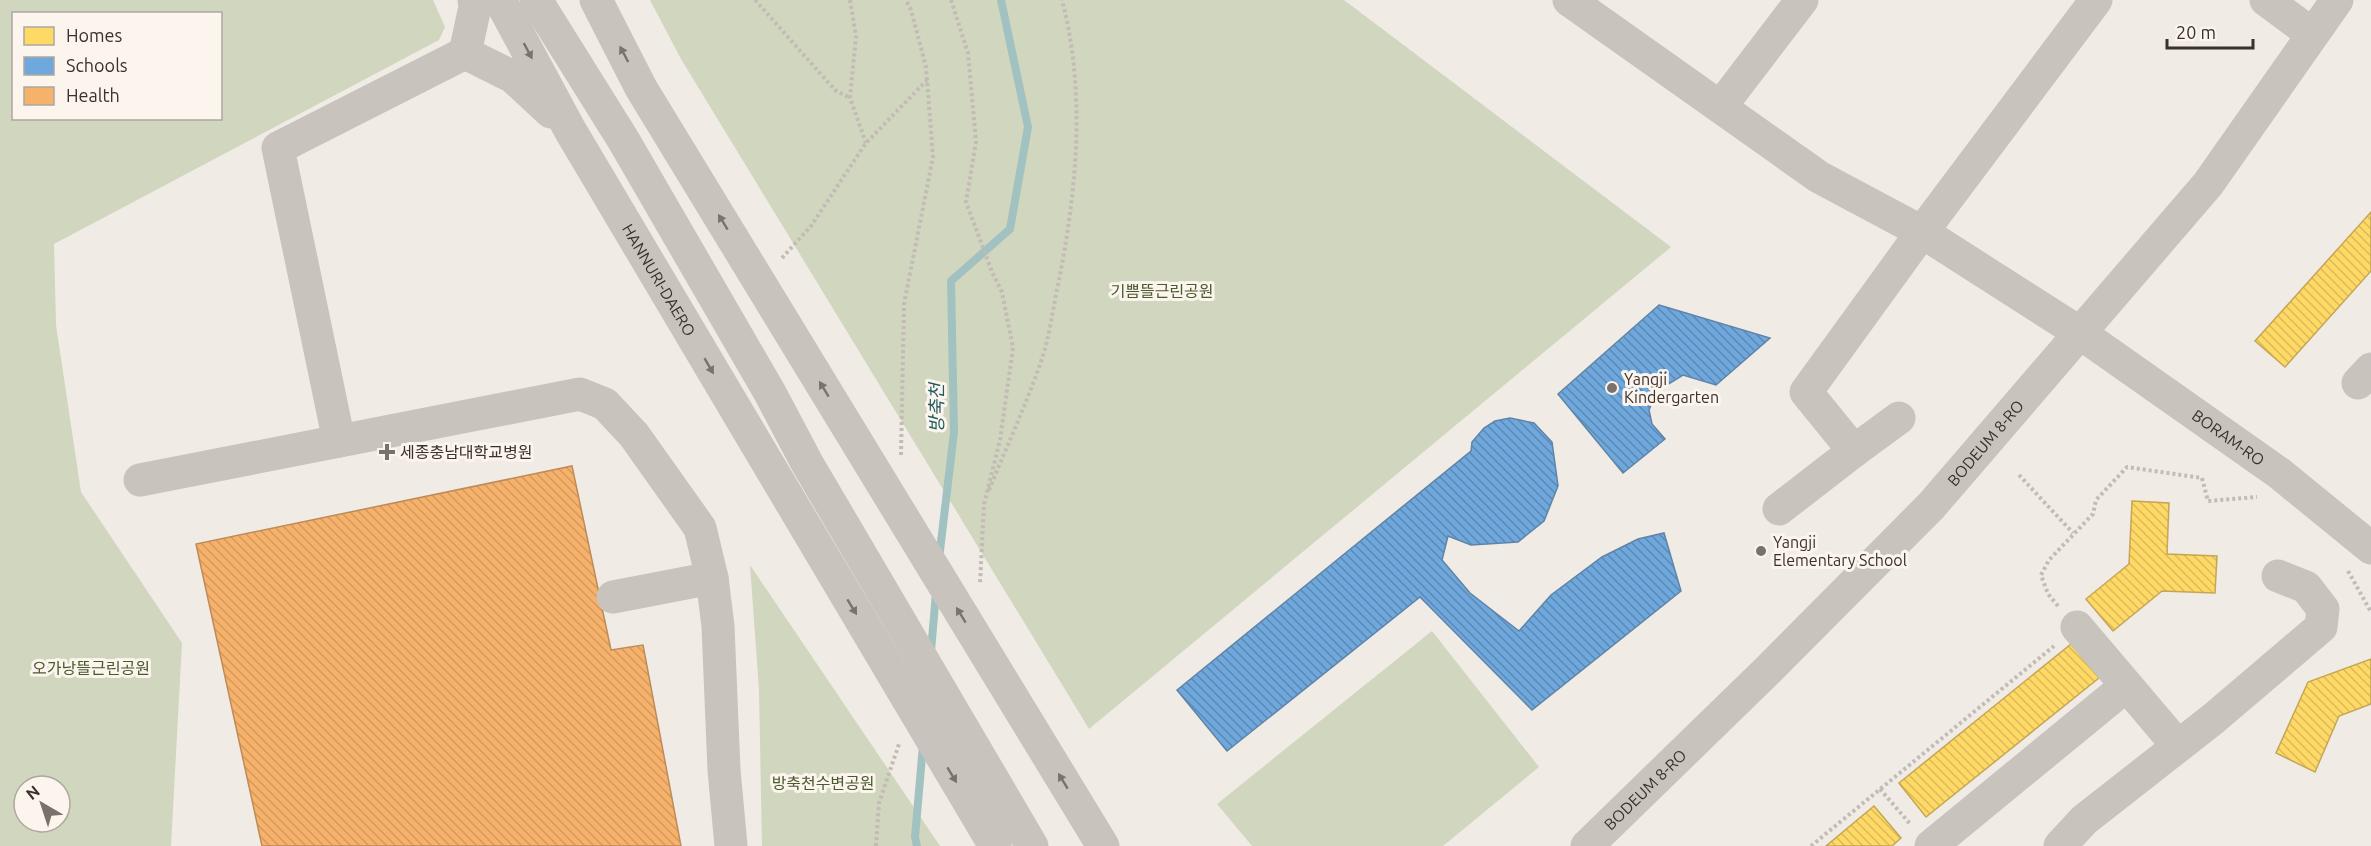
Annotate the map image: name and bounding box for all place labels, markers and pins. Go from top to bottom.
place label: Yangji Kindergarten [1624,370,1719,406]
marker: Yangji Kindergarten [1605,381,1619,395]
marker: 세종충남대학교병원 [378,443,396,461]
place label: 세종충남대학교병원 [400,443,532,461]
place label: Yangji Elementary School [1773,533,1907,569]
marker: Yangji Elementary School [1754,544,1768,558]

